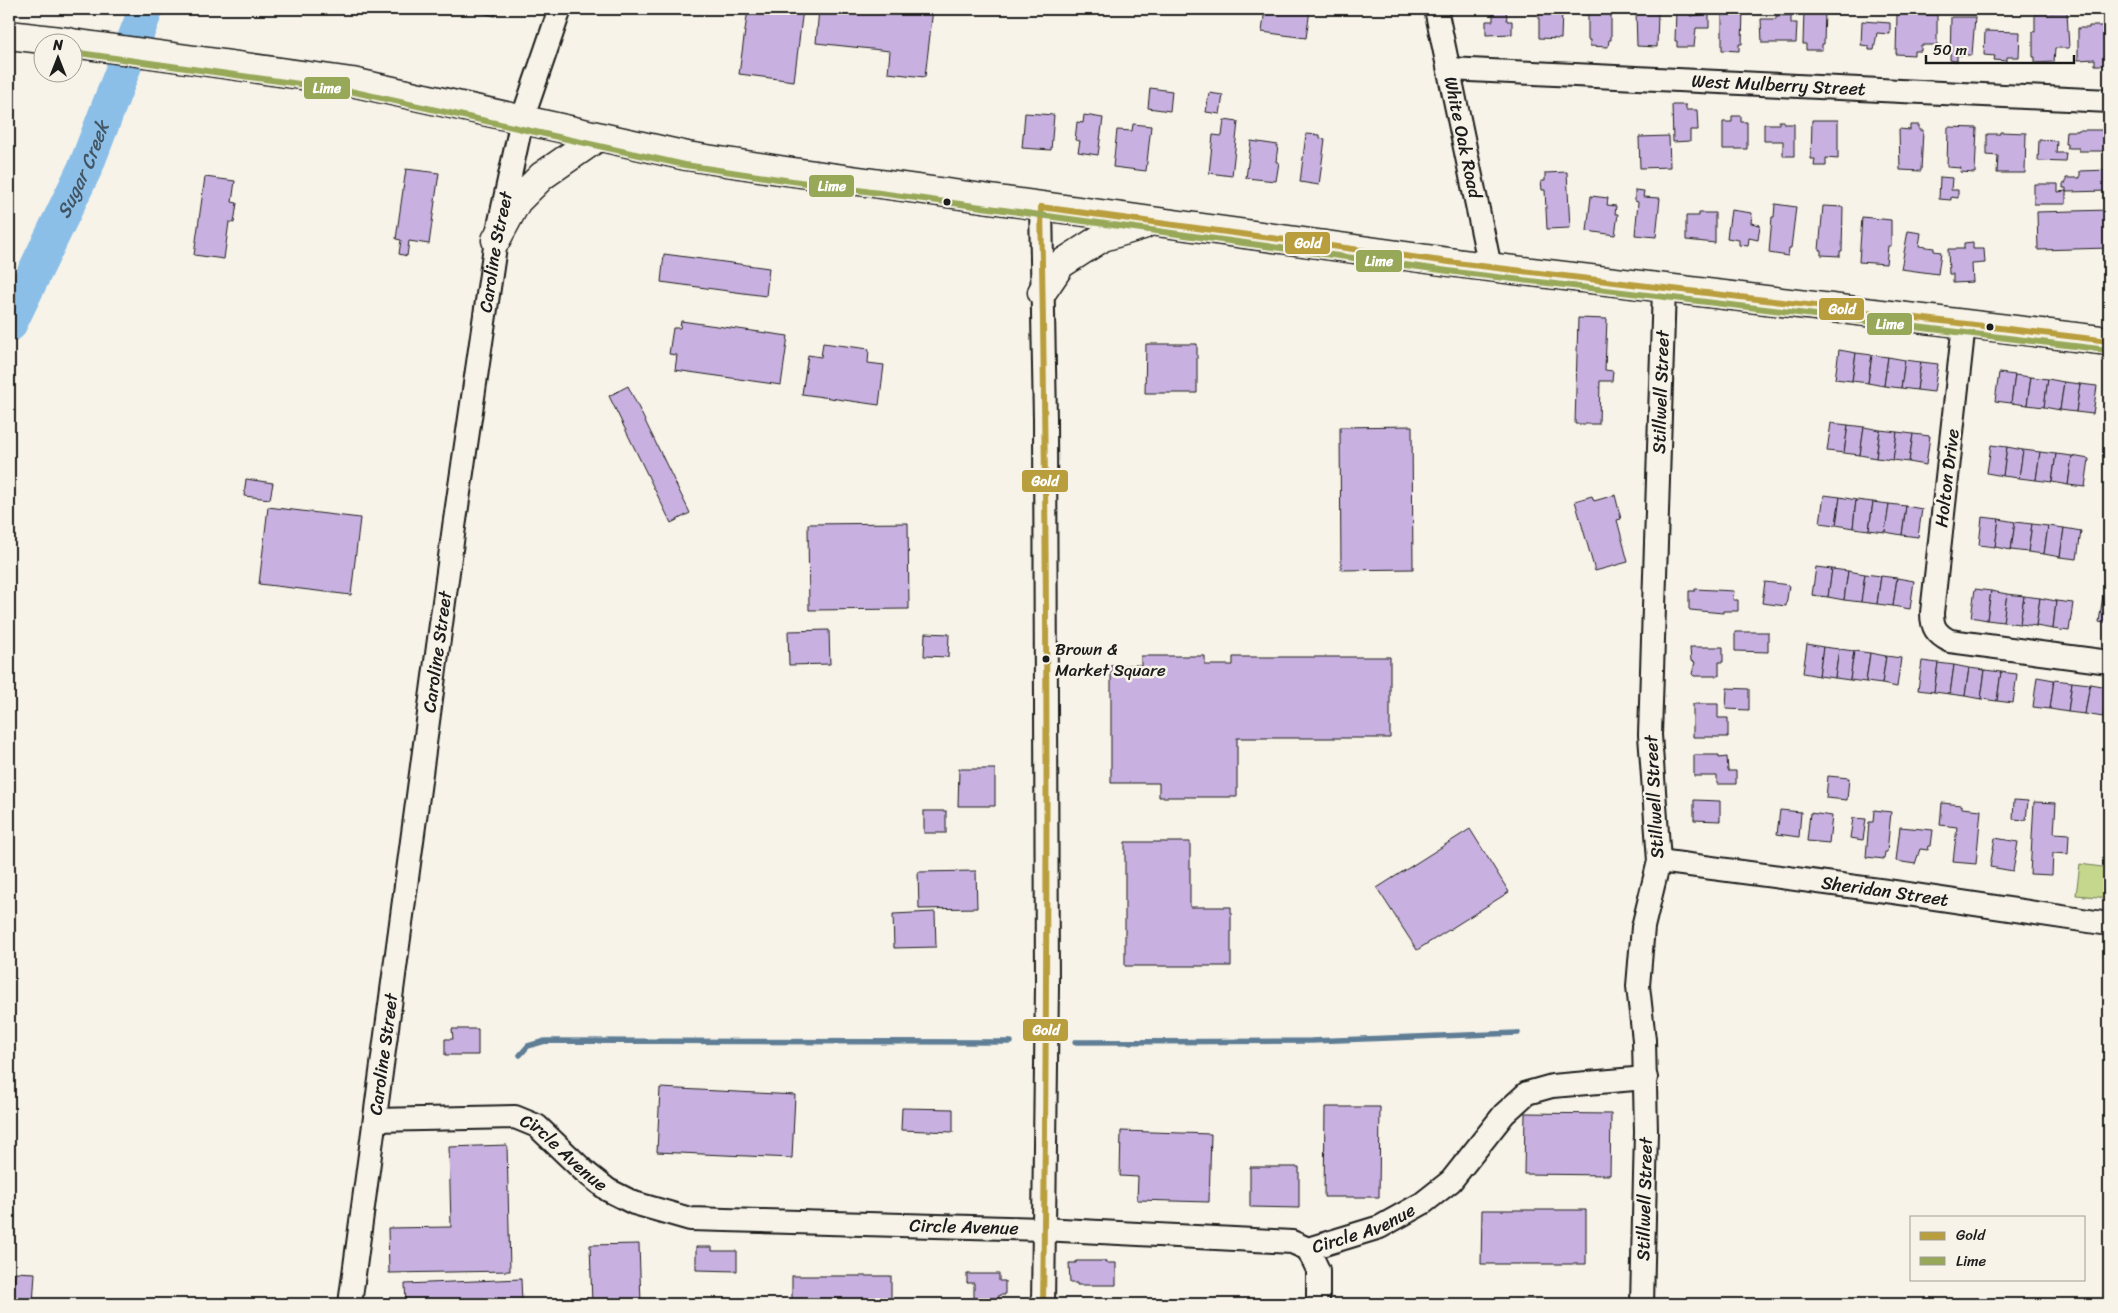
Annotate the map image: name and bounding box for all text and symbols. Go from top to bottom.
north arrow [32,32,82,82]
scale bar [1926,32,2073,64]
text: N [52,33,63,58]
text: 50 m [1933,37,1968,63]
street label: West Mulberry Street [1691,65,1867,105]
street label: White Oak Road [1435,73,1491,203]
line badge: Lime [303,76,351,100]
text: Lime [313,76,342,101]
water label: Sugar Creek [47,114,119,224]
line badge: Lime [808,174,855,198]
text: Lime [818,174,847,199]
street label: Caroline Street [470,188,522,315]
unlabelled marker [942,197,952,207]
line badge: Gold [1284,231,1331,255]
text: Gold [1293,231,1323,256]
line badge: Lime [1355,249,1403,273]
text: Lime [1365,249,1394,274]
line badge: Gold [1818,297,1865,321]
text: Gold [1827,297,1857,322]
line badge: Lime [1866,312,1913,336]
text: Lime [1876,312,1905,337]
unlabelled marker [1985,322,1995,332]
street label: Stillwell Street [1643,329,1679,454]
street label: Holton Drive [1925,427,1969,529]
line badge: Gold [1021,469,1069,493]
text: Gold [1030,469,1060,494]
street label: Caroline Street [413,588,461,715]
place label: Brown & Market Square [1055,634,1166,685]
marker: Brown & Market Square [1041,654,1051,664]
street label: Stillwell Street [1635,734,1673,859]
street label: Sheridan Street [1819,867,1951,916]
street label: Caroline Street [359,991,408,1117]
line badge: Gold [1022,1018,1069,1042]
text: Gold [1031,1018,1061,1043]
street label: Circle Avenue [515,1105,615,1200]
street label: Stillwell Street [1627,1136,1662,1261]
street label: Circle Avenue [1308,1194,1421,1263]
street label: Circle Avenue [909,1209,1019,1244]
legend [1910,1216,2086,1280]
text: Gold [1956,1222,1986,1248]
text: Lime [1956,1248,1987,1274]

